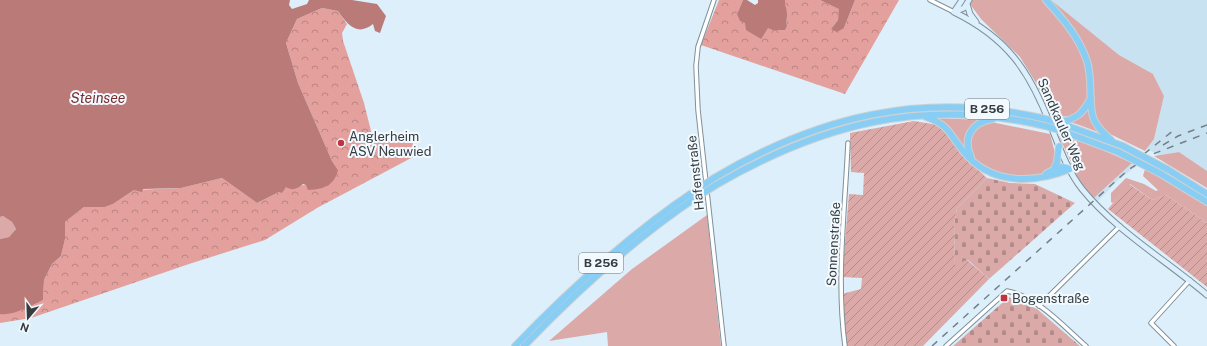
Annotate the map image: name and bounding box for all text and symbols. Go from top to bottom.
street label: Sandkauler Weg [1035,76,1089,173]
water label: Steinsee [71,90,126,106]
road number: B 256 [965,99,1009,119]
place label: Anglerheim ASV Neuwied [349,129,431,159]
street label: Hafenstraße [684,135,707,211]
marker: Anglerheim ASV Neuwied [336,138,346,148]
street label: Sonnenstraße [824,201,843,287]
road number: B 256 [579,253,623,273]
place label: Bogenstraße [1012,291,1089,306]
marker: Bogenstraße [999,293,1009,303]
north arrow [8,298,48,338]
text: N [19,320,31,335]

